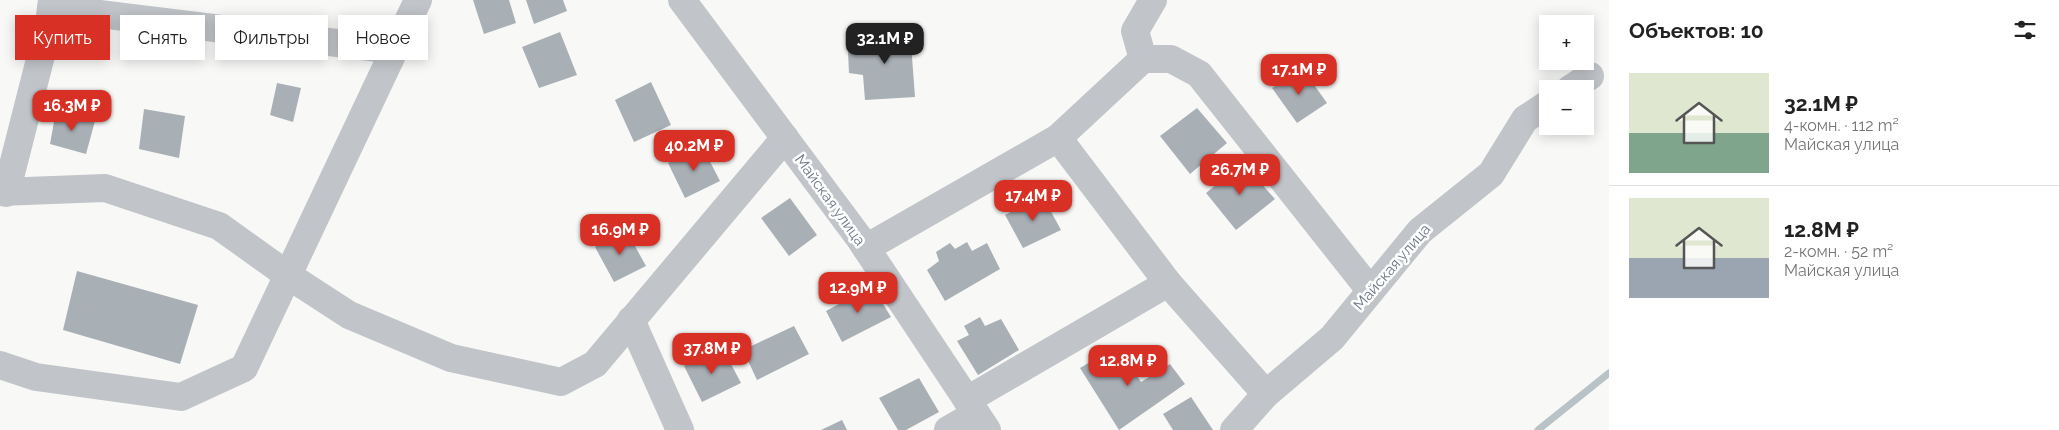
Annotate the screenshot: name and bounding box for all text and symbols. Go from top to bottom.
chip: Купить [15,15,110,60]
chip: Снять [120,15,205,60]
chip: Фильтры [215,15,328,60]
chip: Новое [338,15,428,60]
map controls [1539,15,1594,135]
button: + [1539,15,1594,70]
icon: filters [2011,16,2039,44]
text: Объектов: 10 [1629,18,1764,43]
pin: 32.1M ₽ [839,22,931,65]
text: 32.1M ₽ [857,29,913,48]
pin: 17.1M ₽ [1253,54,1345,96]
text: 17.1M ₽ [1272,60,1326,79]
button: − [1539,80,1594,135]
pin: 16.3M ₽ [26,90,118,132]
text: 32.1M ₽ [1784,91,1858,116]
icon: home [1669,93,1729,153]
text: 16.3M ₽ [43,96,101,115]
text: 4-комн. · 112 m² [1784,116,1899,135]
pin: 40.2M ₽ [648,130,740,172]
text: Майская улица [1784,135,1899,154]
text: 40.2M ₽ [665,136,723,155]
street label: Майская улица [791,151,869,249]
pin: 26.7M ₽ [1194,154,1286,196]
text: 26.7M ₽ [1211,160,1269,179]
pin: 17.4M ₽ [987,180,1079,222]
text: 17.4M ₽ [1005,186,1061,205]
pin: 16.9M ₽ [574,214,666,256]
text: 12.8M ₽ [1784,217,1859,242]
icon: home [1669,218,1729,278]
text: 16.9M ₽ [591,220,649,239]
street label: Майская улица [1350,220,1434,314]
text: 2-комн. · 52 m² [1784,242,1893,261]
text: Майская улица [1784,261,1899,280]
pin: 12.9M ₽ [812,272,904,314]
text: 12.9M ₽ [830,278,886,297]
pin: 37.8M ₽ [666,332,758,375]
text: 37.8M ₽ [683,339,741,358]
pin: 12.8M ₽ [1082,344,1174,387]
text: 12.8M ₽ [1099,351,1157,370]

